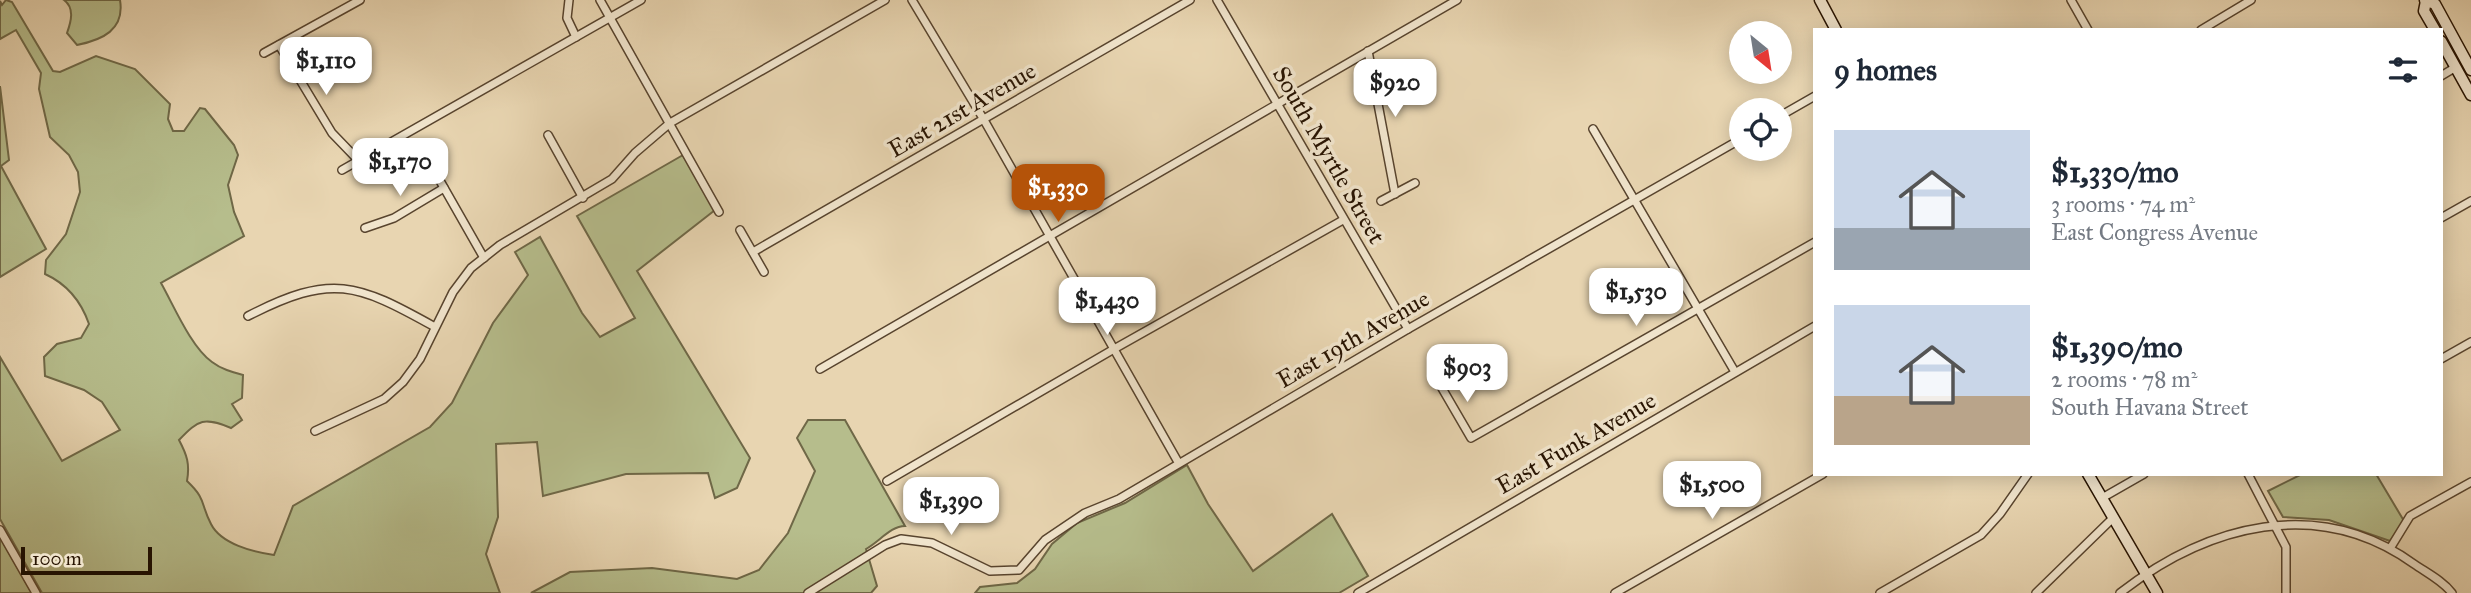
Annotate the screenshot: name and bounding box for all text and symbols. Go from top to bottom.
north arrow [1729,21,1792,84]
map controls [1729,21,1792,161]
pin: $1,110 [269,38,383,97]
text: $1,110 [296,46,356,74]
icon: filters [2384,51,2422,89]
text: 9 homes [1834,52,1937,88]
street label: East 21st Avenue [883,56,1041,164]
pin: $920 [1354,60,1436,119]
street label: South Myrtle Street [1266,61,1392,250]
text: $920 [1370,68,1420,96]
button: locate [1729,98,1792,161]
pin: $1,170 [343,138,457,198]
text: $1,170 [368,147,432,175]
text: $1,330/mo [2051,154,2179,190]
icon: home [1890,158,1974,242]
pin: $1,330 [1001,164,1115,224]
text: $1,330 [1028,173,1088,201]
text: 3 rooms · 74 m² [2051,190,2195,218]
text: East Congress Avenue [2051,218,2258,246]
pin: $1,530 [1579,268,1693,328]
text: $1,530 [1605,277,1667,305]
pin: $1,430 [1050,278,1164,337]
street label: East 19th Avenue [1271,283,1435,395]
text: $1,430 [1075,286,1139,314]
text: $1,390/mo [2051,329,2183,365]
icon: home [1890,333,1974,417]
pin: $903 [1426,344,1508,404]
text: $903 [1443,353,1491,381]
text: 2 rooms · 78 m² [2051,365,2197,393]
street label: East Funk Avenue [1491,385,1661,501]
text: South Havana Street [2051,393,2248,421]
pin: $1,500 [1655,462,1769,521]
text: $1,500 [1679,470,1745,498]
pin: $1,390 [894,477,1008,537]
text: $1,390 [919,486,983,514]
scale bar [21,544,152,576]
text: 100 m [32,547,82,570]

